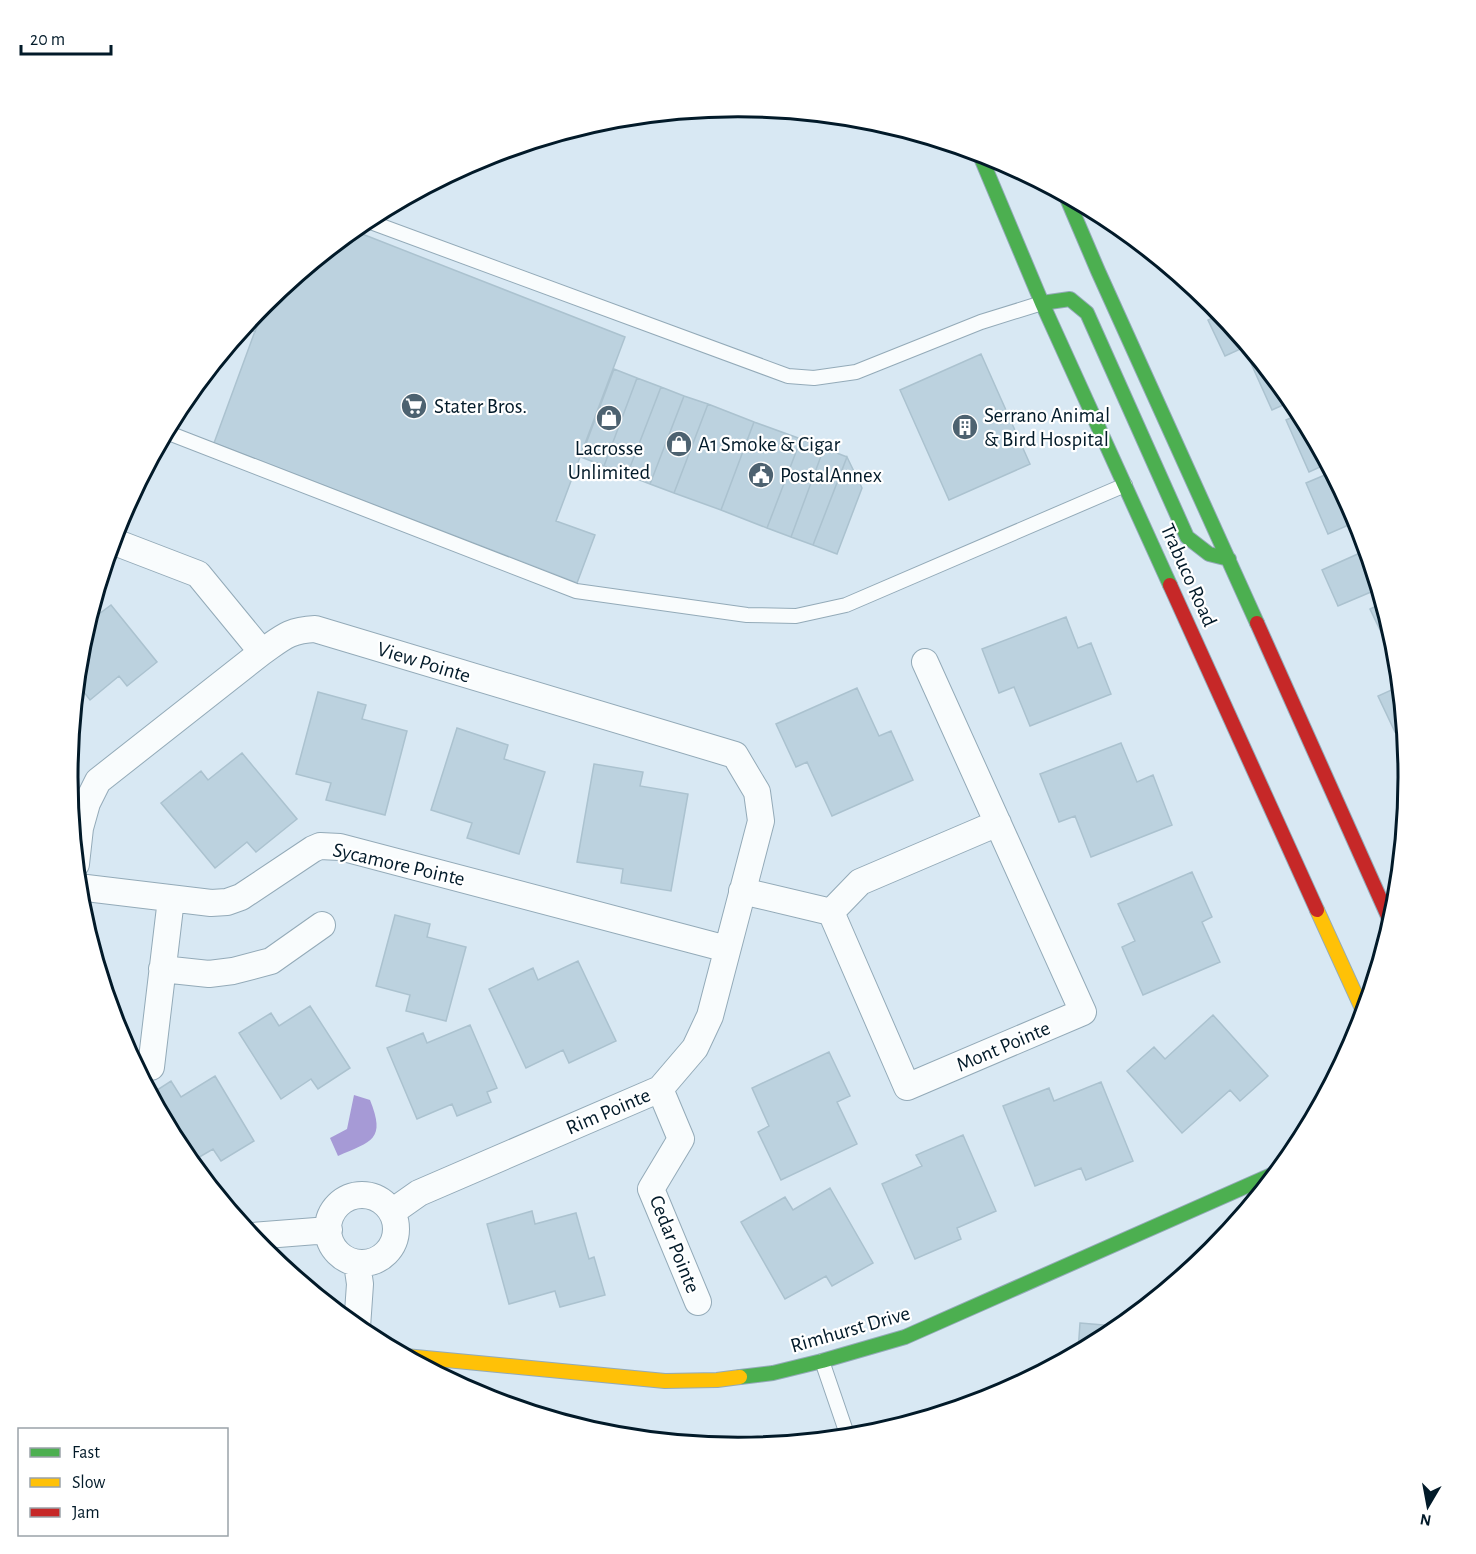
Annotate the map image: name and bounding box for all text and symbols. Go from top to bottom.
scale bar [21,18,111,56]
text: 20 m [30,31,65,49]
supermarket icon: Stater Bros. [399,391,429,421]
place label: Stater Bros. [434,396,527,417]
shop icon: Lacrosse Unlimited [594,403,624,433]
place label: Serrano Animal & Bird Hospital [984,405,1110,450]
building icon: Serrano Animal & Bird Hospital [950,412,980,442]
shop icon: A1 Smoke & Cigar [664,429,694,459]
place label: A1 Smoke & Cigar [698,434,841,455]
place label: Lacrosse Unlimited [568,438,650,483]
public building icon: PostalAnnex [746,460,776,490]
place label: PostalAnnex [780,465,882,486]
street label: Trabuco Road [1157,521,1221,630]
street label: View Pointe [375,638,473,687]
street label: Sycamore Pointe [331,839,467,890]
street label: Mont Pointe [953,1017,1053,1076]
street label: Rim Pointe [563,1084,653,1139]
street label: Cedar Pointe [645,1192,704,1296]
street label: Rimhurst Drive [788,1302,912,1357]
legend [18,1428,228,1536]
text: Fast [72,1444,100,1462]
text: Slow [72,1474,105,1492]
north arrow [1398,1476,1458,1536]
text: Jam [72,1504,100,1522]
text: N [1419,1511,1432,1529]

